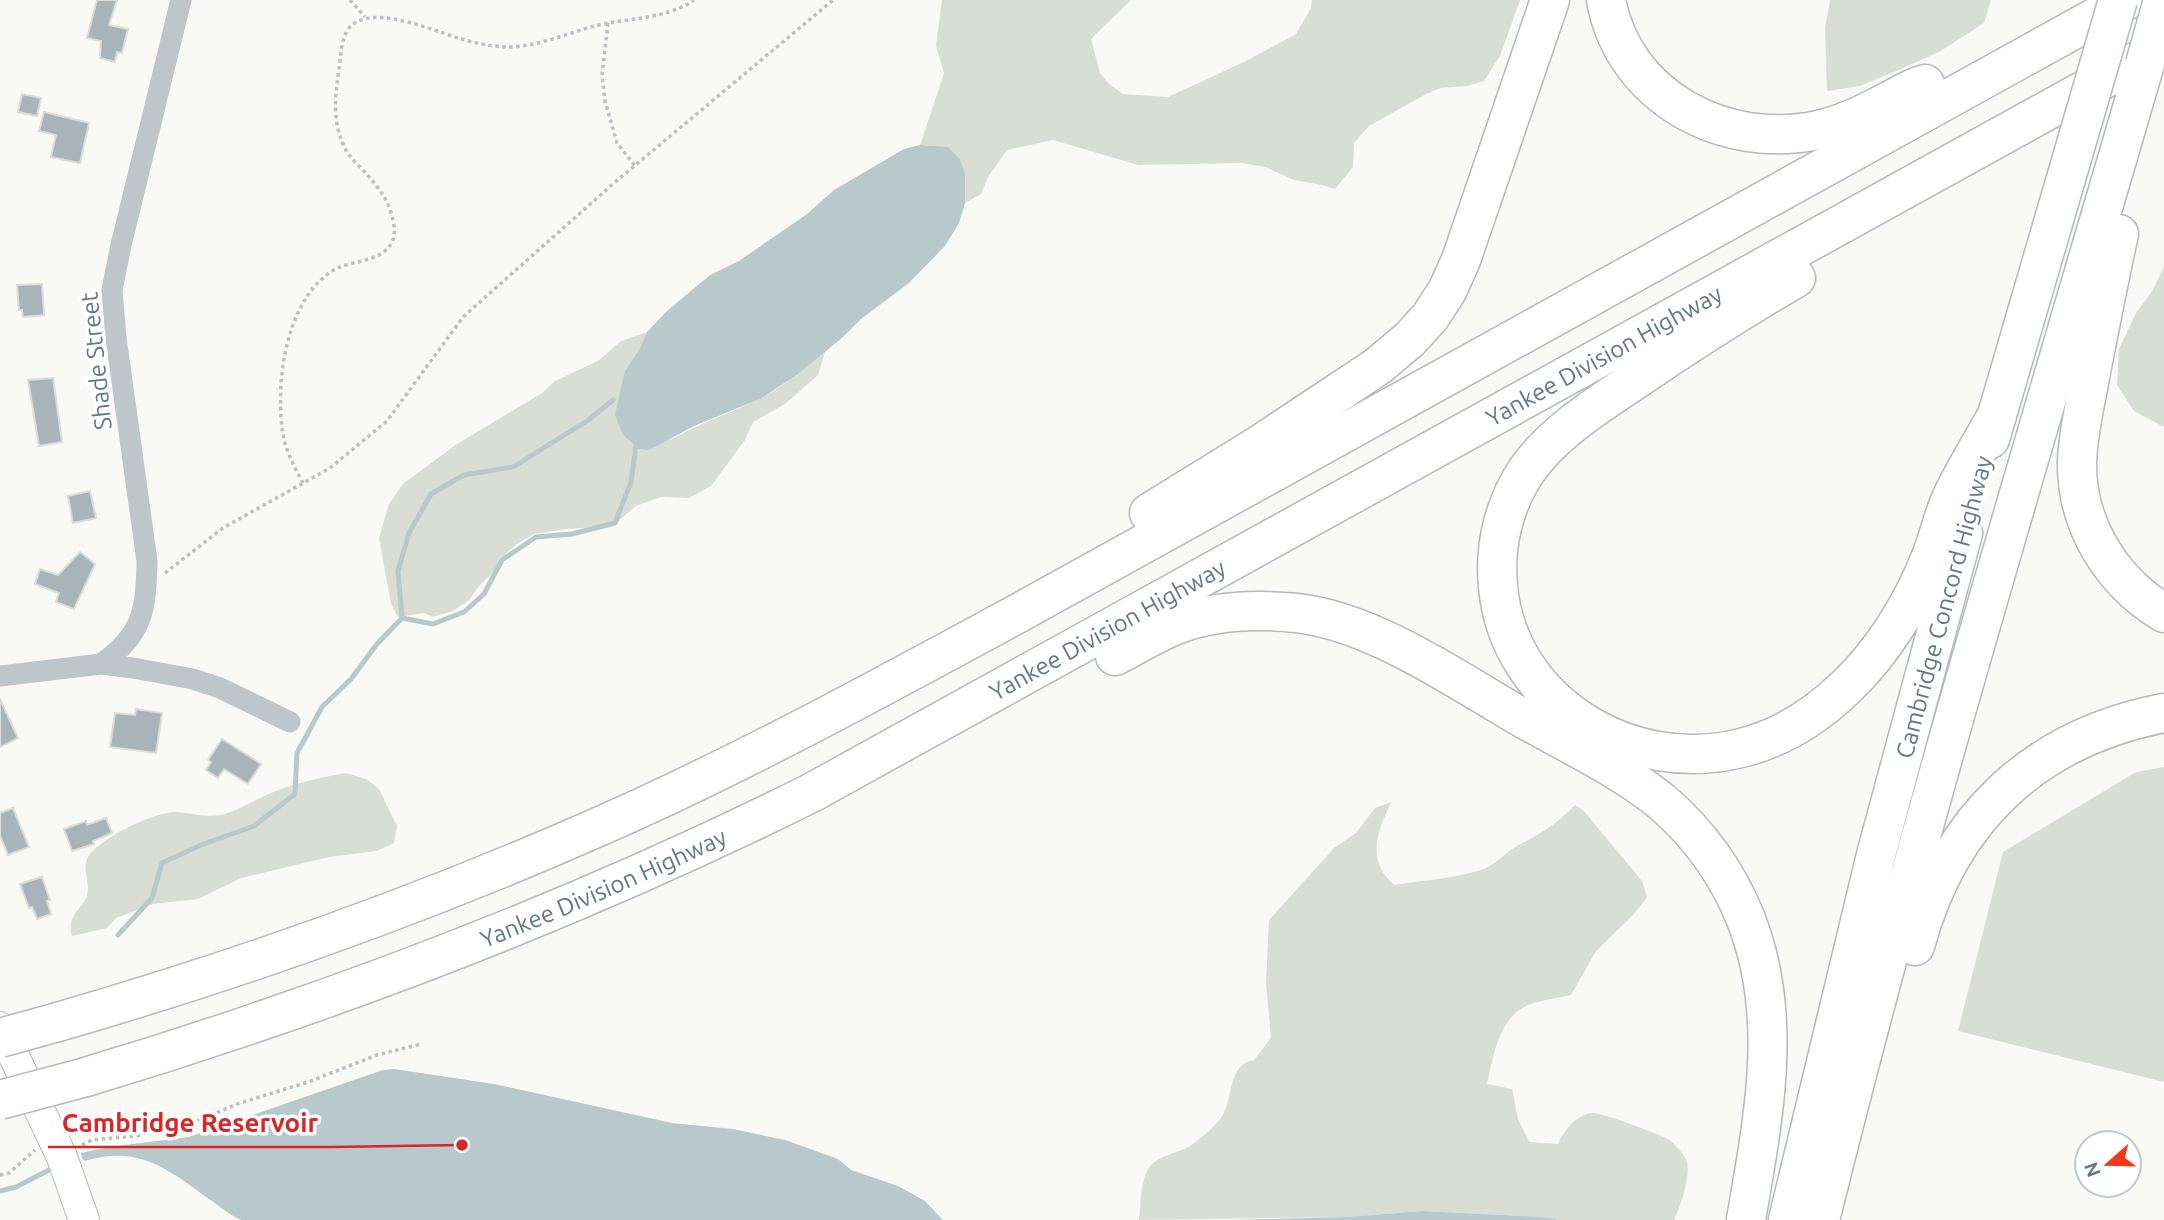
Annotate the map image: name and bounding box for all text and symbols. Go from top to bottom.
street label: Yankee Division Highway [1481,279,1727,431]
street label: Shade Street [75,290,117,431]
street label: Cambridge Concord Highway [1891,452,1998,761]
street label: Yankee Division Highway [985,553,1230,705]
street label: Yankee Division Highway [476,822,731,952]
callout: Cambridge Reservoir [48,1100,332,1147]
text: Cambridge Reservoir [62,1108,318,1137]
north arrow [2073,1129,2143,1199]
text: N [2079,1159,2105,1180]

